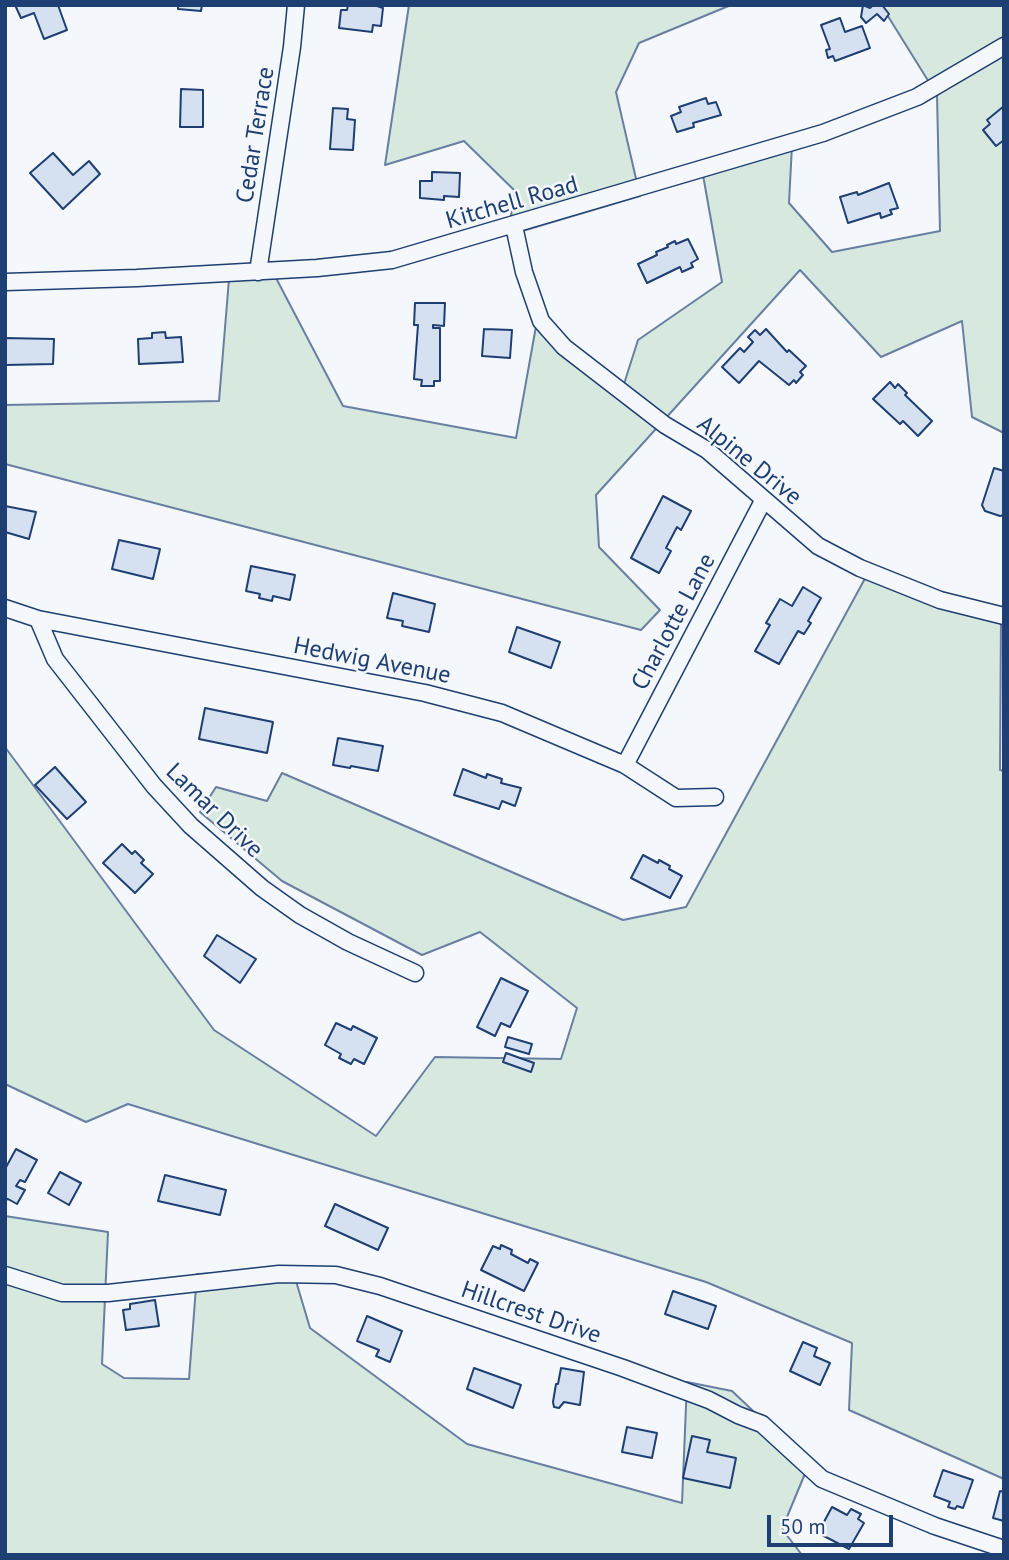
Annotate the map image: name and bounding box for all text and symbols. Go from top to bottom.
street label: Cedar Terrace [231,65,281,205]
street label: Kitchell Road [443,170,581,236]
street label: Alpine Drive [691,410,807,512]
street label: Charlotte Lane [626,549,722,695]
street label: Hedwig Avenue [291,632,453,690]
street label: Lamar Drive [160,758,268,864]
street label: Hillcrest Drive [457,1276,605,1350]
scale bar [771,1500,897,1544]
text: 50 m [780,1513,826,1540]

